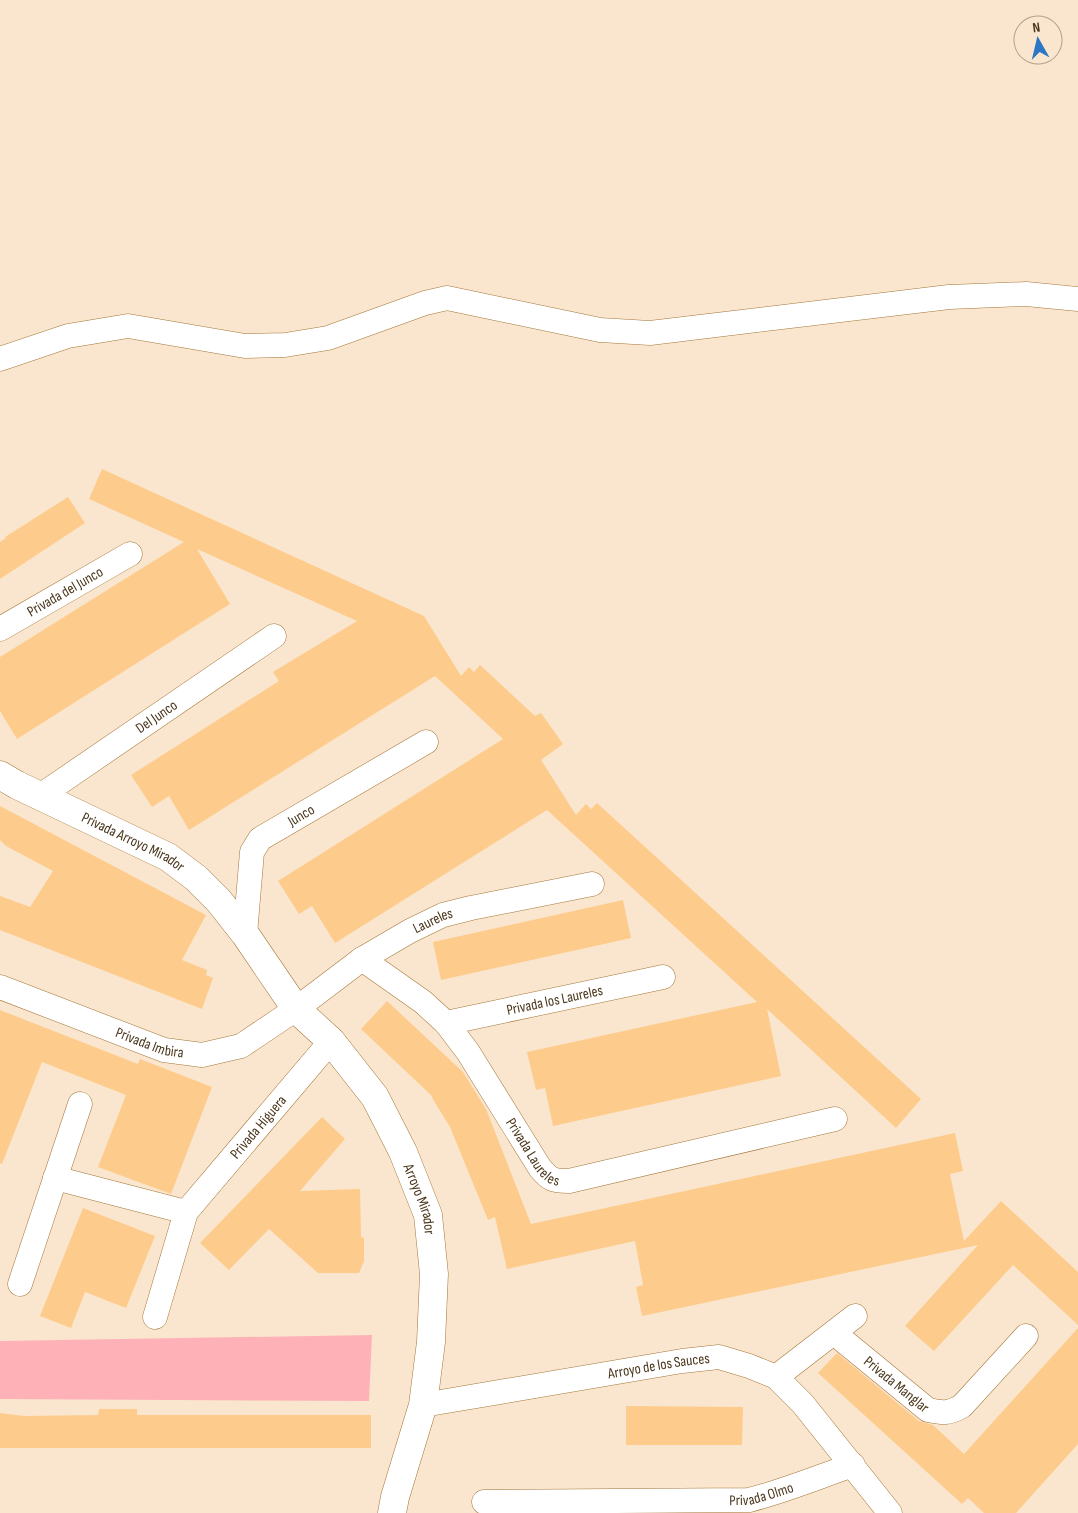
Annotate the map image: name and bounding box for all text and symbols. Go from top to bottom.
north arrow [1013,15,1063,65]
text: N [1031,19,1041,37]
street label: Privada del Junco [24,563,107,621]
street label: Del Junco [132,696,181,738]
street label: Junco [283,800,318,831]
street label: Privada Arroyo Mirador [78,808,189,877]
street label: Laureles [410,904,455,938]
street label: Privada los Laureles [505,981,605,1020]
street label: Privada Imbira [113,1023,185,1063]
street label: Privada Higuera [226,1091,291,1163]
street label: Privada Laureles [501,1115,561,1191]
street label: Arroyo Mirador [398,1160,439,1236]
street label: Arroyo de los Sauces [605,1349,711,1384]
street label: Privada Manglar [860,1352,934,1418]
street label: Privada Olmo [729,1478,796,1510]

